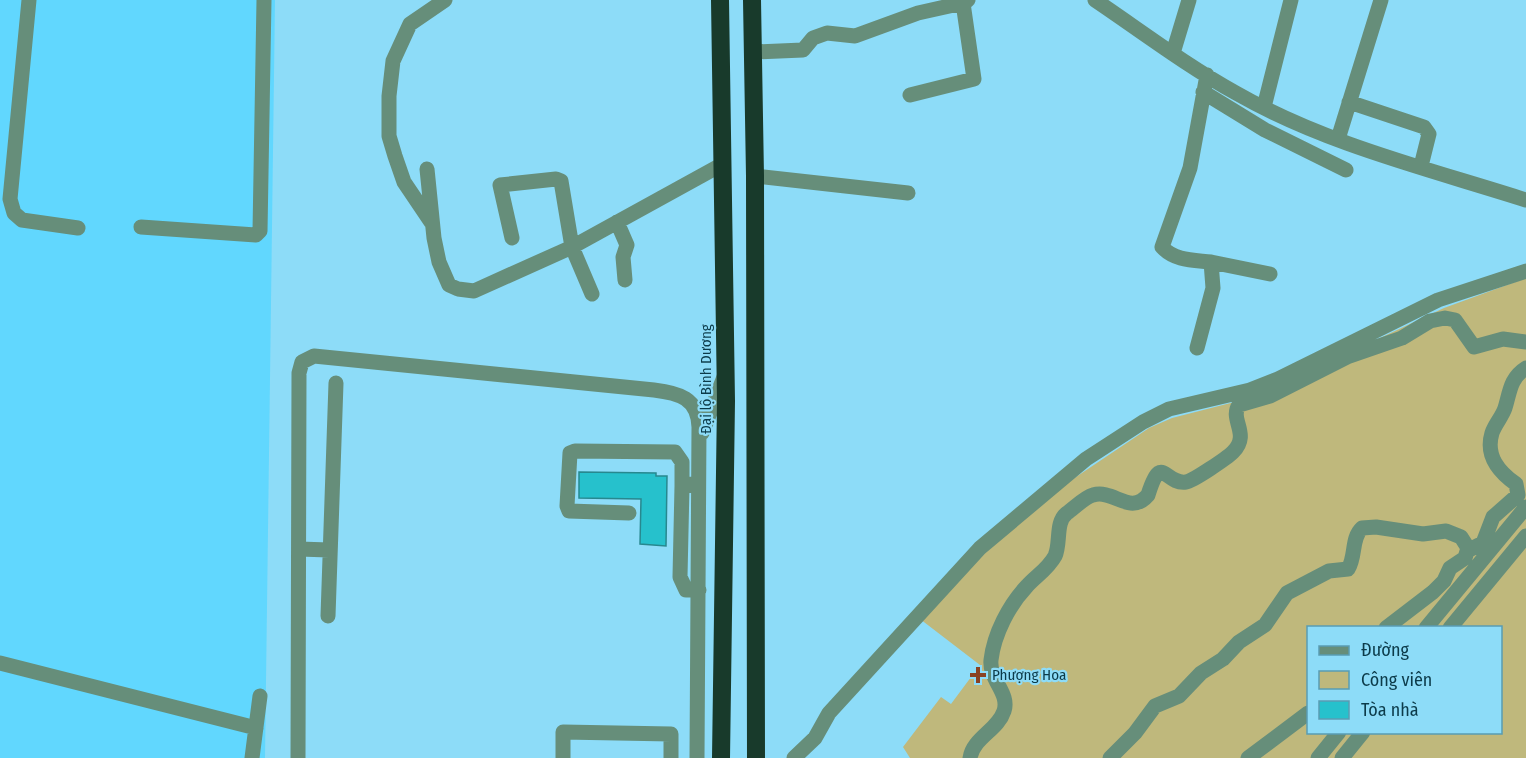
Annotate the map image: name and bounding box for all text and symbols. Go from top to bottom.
street label: Đại lộ Bình Dương [697,324,715,434]
legend [1307,626,1502,734]
text: Đường [1361,639,1409,661]
marker: Phượng Hoa [969,666,987,684]
place label: Phượng Hoa [992,666,1066,684]
text: Công viên [1361,669,1432,691]
text: Tòa nhà [1361,699,1419,721]

